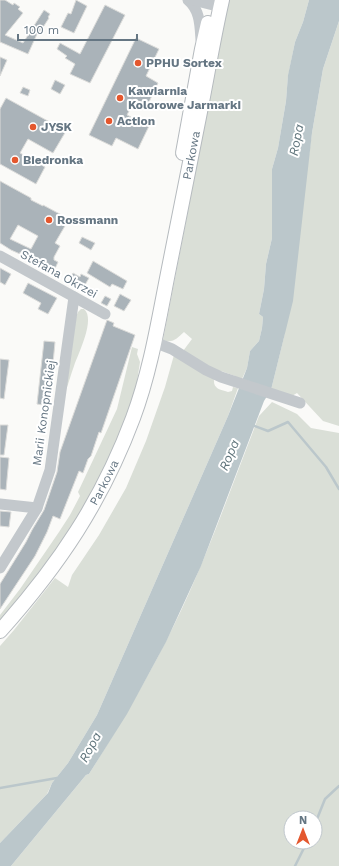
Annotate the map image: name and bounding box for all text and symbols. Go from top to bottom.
scale bar [18,16,137,42]
text: 100 m [24,23,59,37]
place label: PPHU Sortex [146,56,222,70]
marker: PPHU Sortex [133,58,143,68]
place label: Kawiarnia Kolorowe Jarmarki [128,84,241,112]
marker: Kawiarnia Kolorowe Jarmarki [115,93,125,103]
place label: Action [117,114,155,128]
marker: Action [104,116,114,126]
place label: JYSK [41,120,73,134]
marker: JYSK [28,122,38,132]
water label: Ropa [286,123,306,157]
street label: Parkowa [180,130,203,181]
place label: Biedronka [23,153,83,167]
marker: Biedronka [10,155,20,165]
place label: Rossmann [57,213,118,227]
marker: Rossmann [44,215,54,225]
street label: Stefana Okrzei [18,247,100,301]
street label: Marii Konopnickiej [30,359,58,467]
water label: Ropa [216,437,242,473]
street label: Parkowa [87,457,122,508]
water label: Ropa [76,729,104,765]
north arrow [283,810,323,850]
text: N [299,814,307,827]

